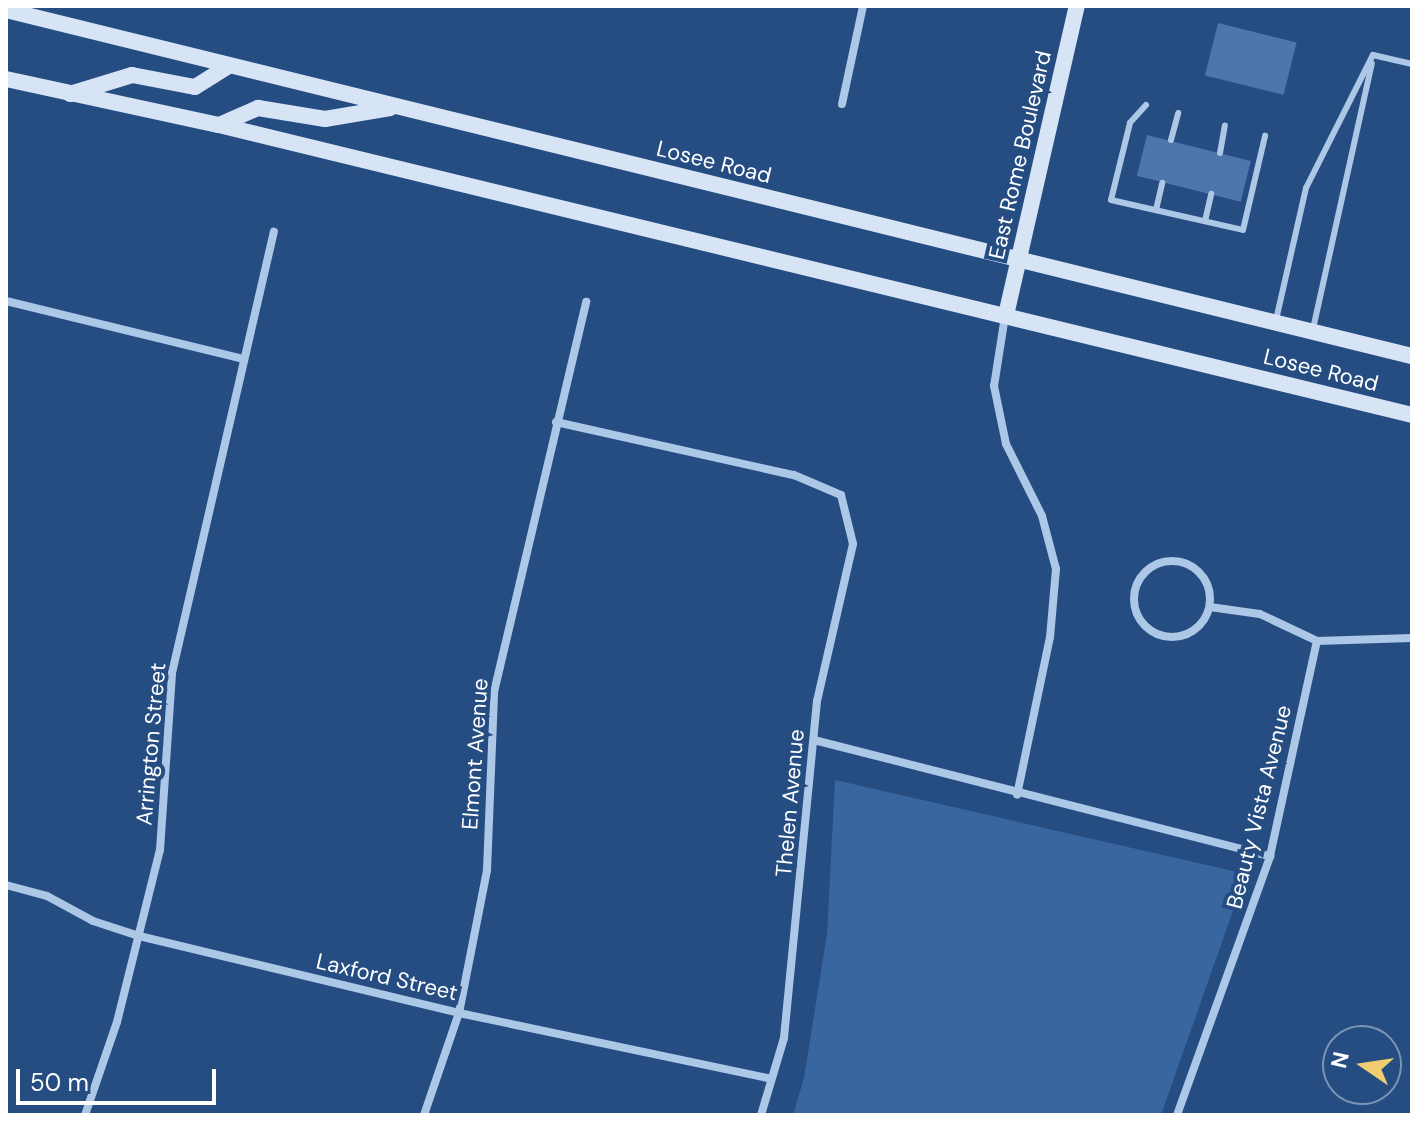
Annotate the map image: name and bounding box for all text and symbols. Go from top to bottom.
street label: East Rome Boulevard [983,48,1057,262]
street label: Losee Road [654,135,774,189]
street label: Losee Road [1261,343,1381,397]
street label: Arrington Street [131,662,171,826]
street label: Elmont Avenue [457,677,493,831]
street label: Beauty Vista Avenue [1221,703,1297,911]
street label: Thelen Avenue [770,728,810,878]
street label: Laxford Street [314,948,460,1006]
north arrow [1322,1025,1402,1105]
text: N [1324,1049,1356,1071]
scale bar [20,1053,220,1103]
text: 50 m [30,1067,89,1098]

